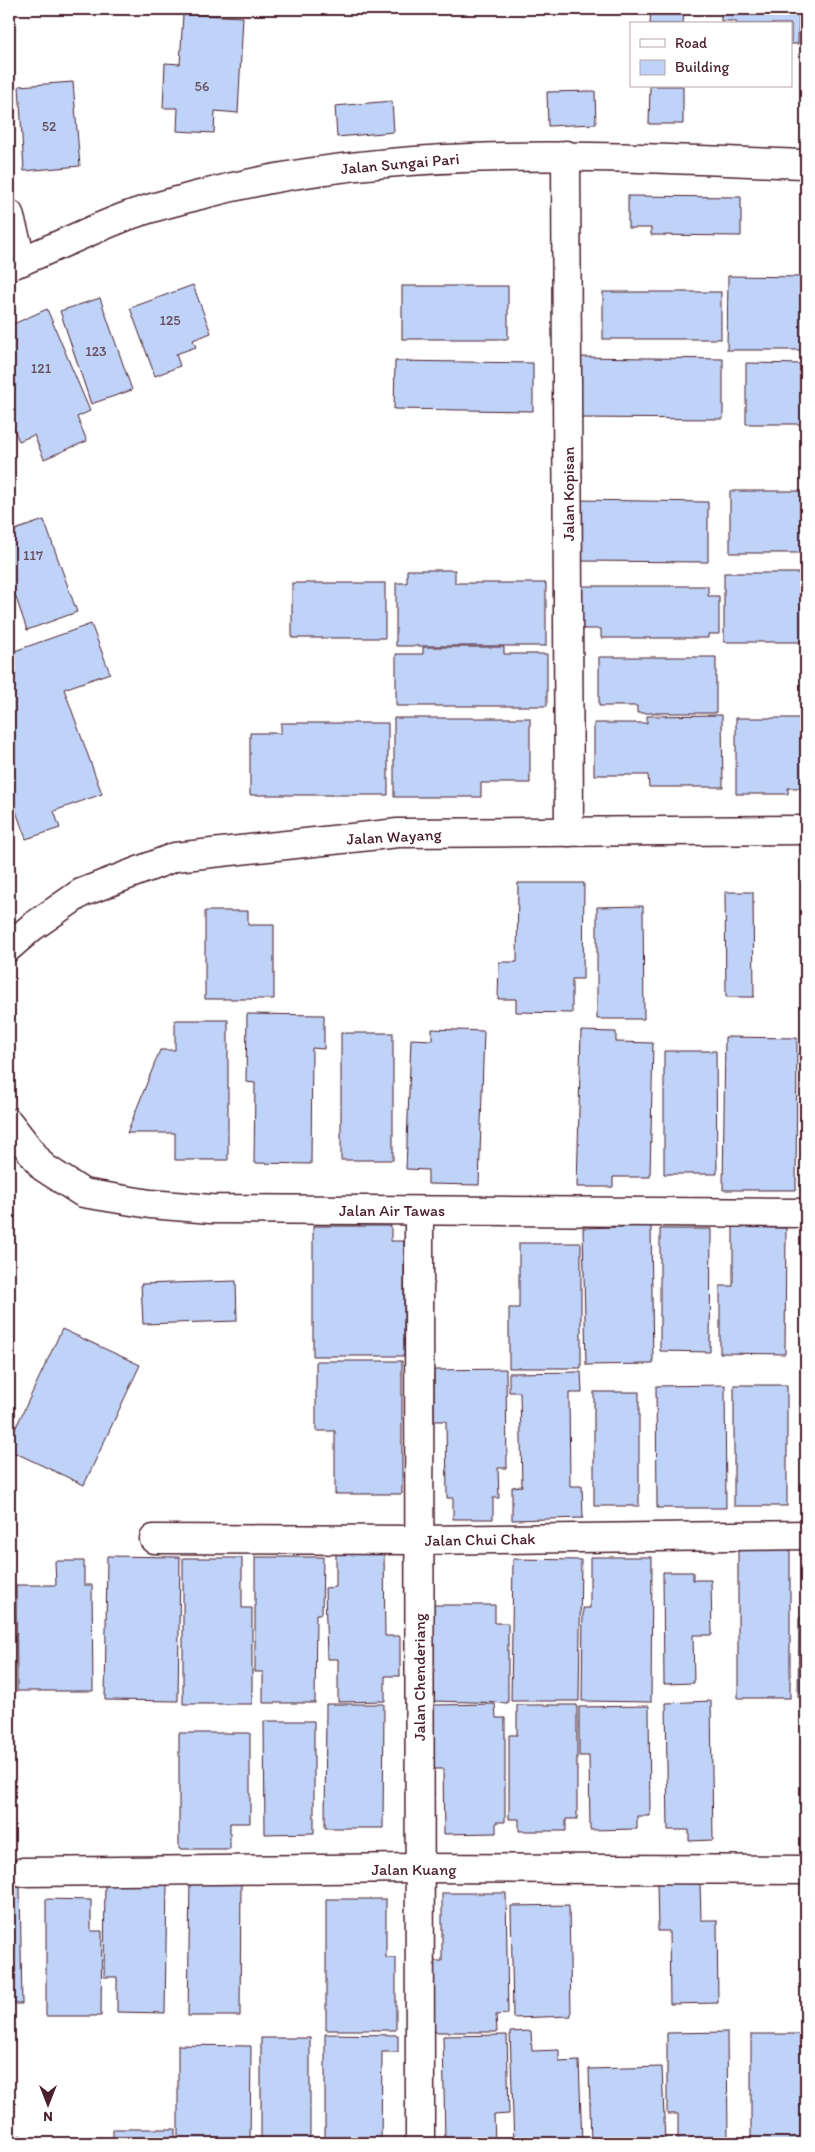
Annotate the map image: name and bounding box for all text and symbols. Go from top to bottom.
legend [630,22,792,88]
text: Road [675,34,708,52]
text: Building [675,58,729,76]
house number: 56 [195,78,209,95]
house number: 52 [42,118,57,135]
street label: Jalan Sungai Pari [340,149,460,178]
house number: 125 [159,312,181,329]
house number: 123 [85,343,107,360]
house number: 121 [31,360,52,377]
street label: Jalan Kopisan [559,446,578,541]
house number: 117 [23,547,43,564]
street label: Jalan Wayang [346,824,443,848]
street label: Jalan Air Tawas [339,1201,445,1220]
street label: Jalan Chui Chak [425,1529,535,1550]
street label: Jalan Chenderiang [410,1612,429,1741]
street label: Jalan Kuang [372,1860,457,1879]
north arrow [22,2080,72,2130]
text: N [43,2108,53,2125]

